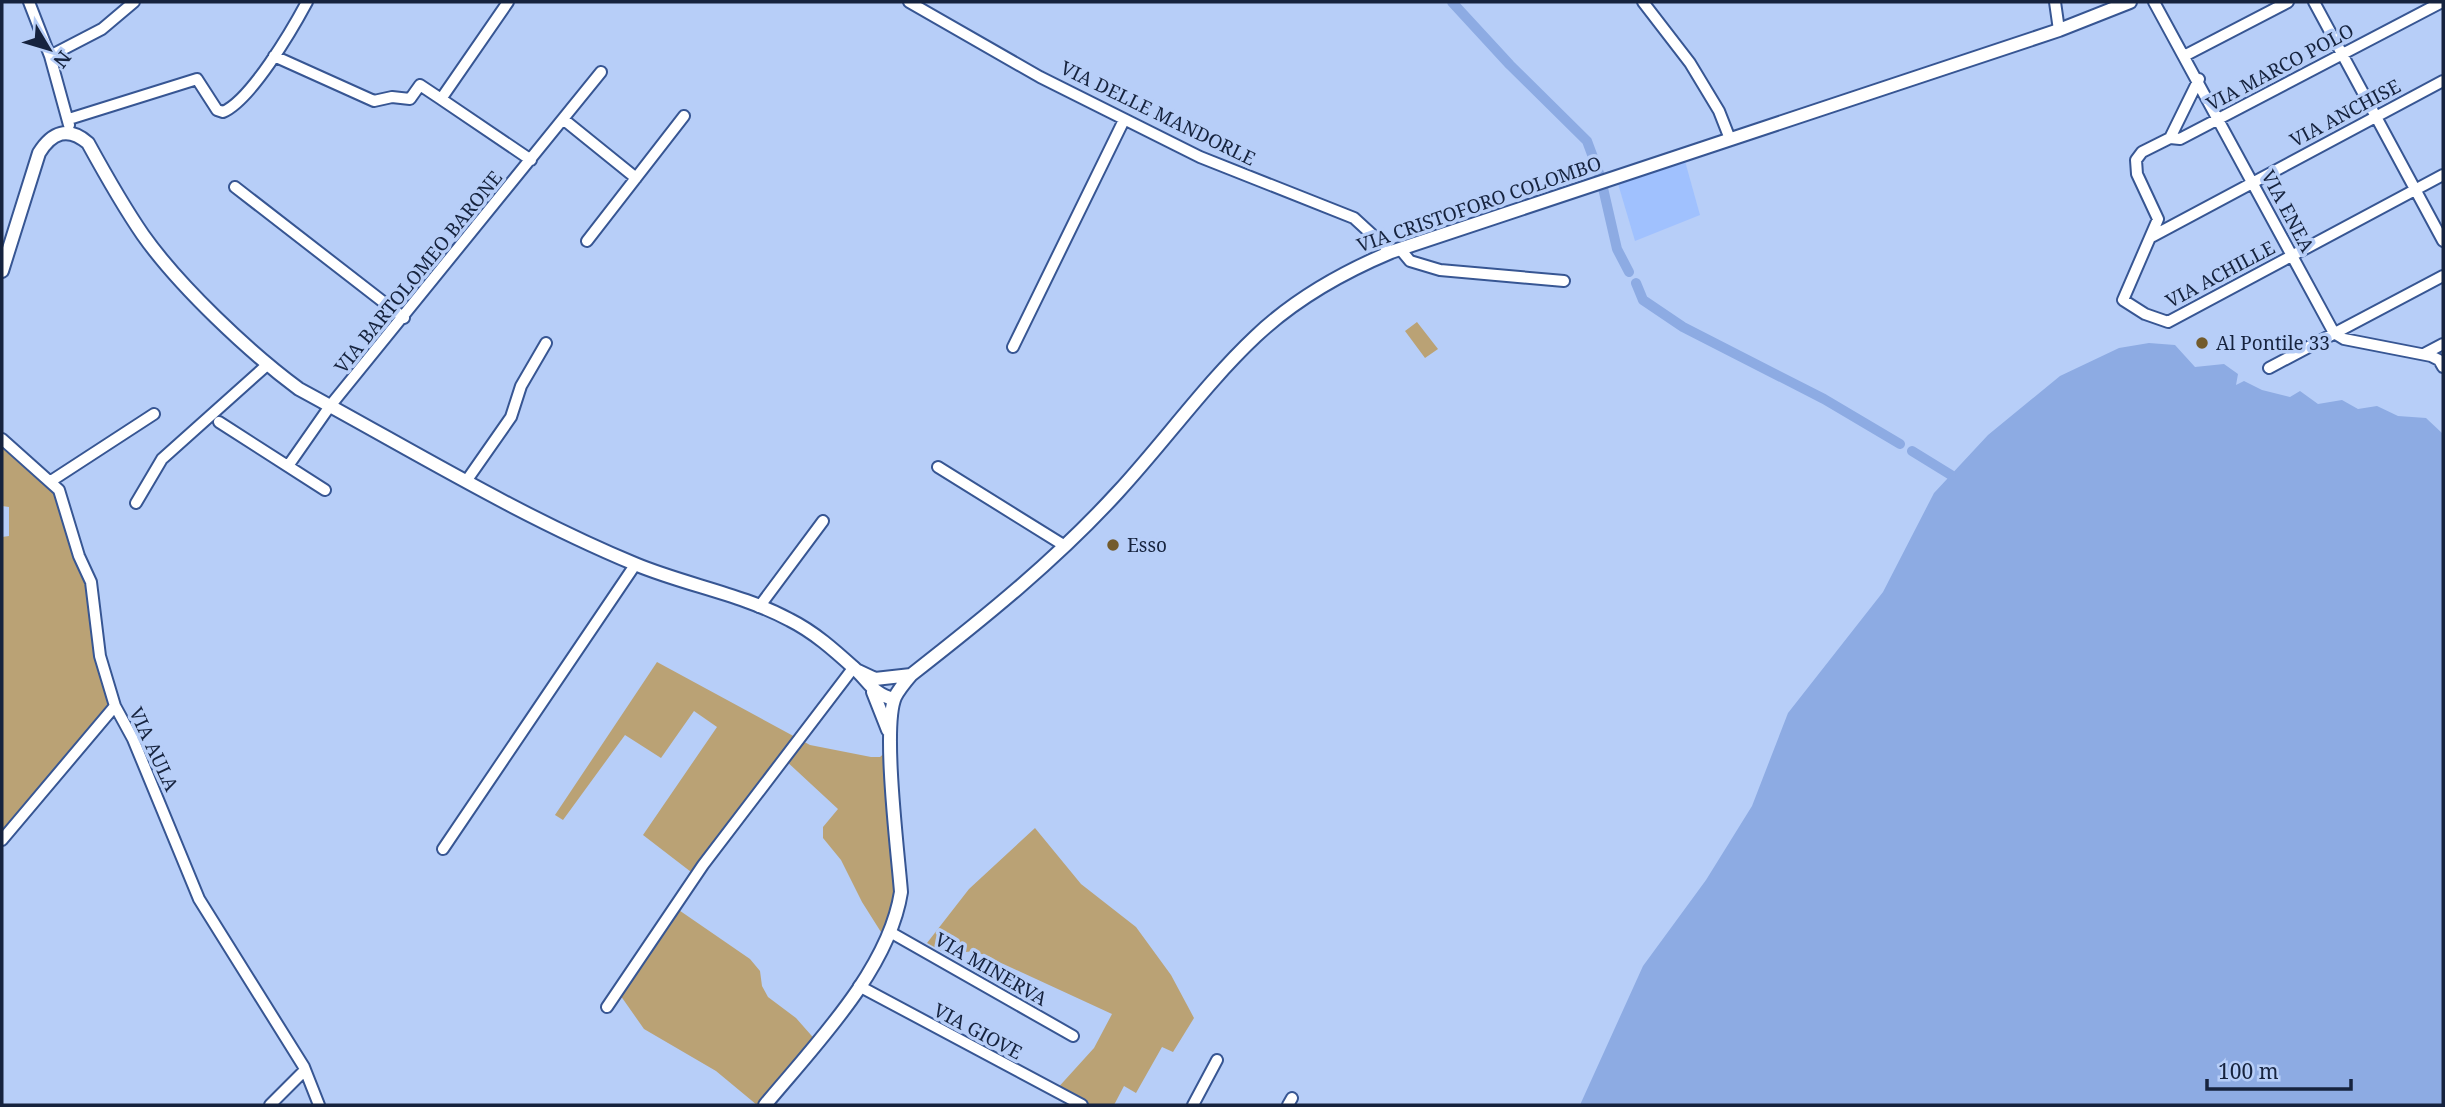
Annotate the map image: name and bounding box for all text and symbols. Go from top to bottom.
north arrow [14,14,84,84]
street label: VIA MARCO POLO [2202,17,2358,117]
text: N [48,46,77,73]
street label: VIA DELLE MANDORLE [1056,54,1260,172]
street label: VIA ANCHISE [2285,73,2405,153]
street label: VIA CRISTOFORO COLOMBO [1353,150,1605,258]
street label: VIA BARTOLOMEO BARONE [328,165,508,379]
street label: VIA ENEA [2255,165,2321,257]
street label: VIA ACHILLE [2161,234,2279,314]
place label: Al Pontile 33 [2216,330,2330,356]
marker: Al Pontile 33 [2194,335,2210,351]
place label: Esso [1127,532,1167,558]
marker: Esso [1105,537,1121,553]
street label: VIA AULA [123,703,185,796]
street label: VIA MINERVA [930,926,1053,1012]
street label: VIA GIOVE [929,997,1027,1065]
scale bar [2207,1048,2350,1092]
text: 100 m [2218,1057,2279,1085]

